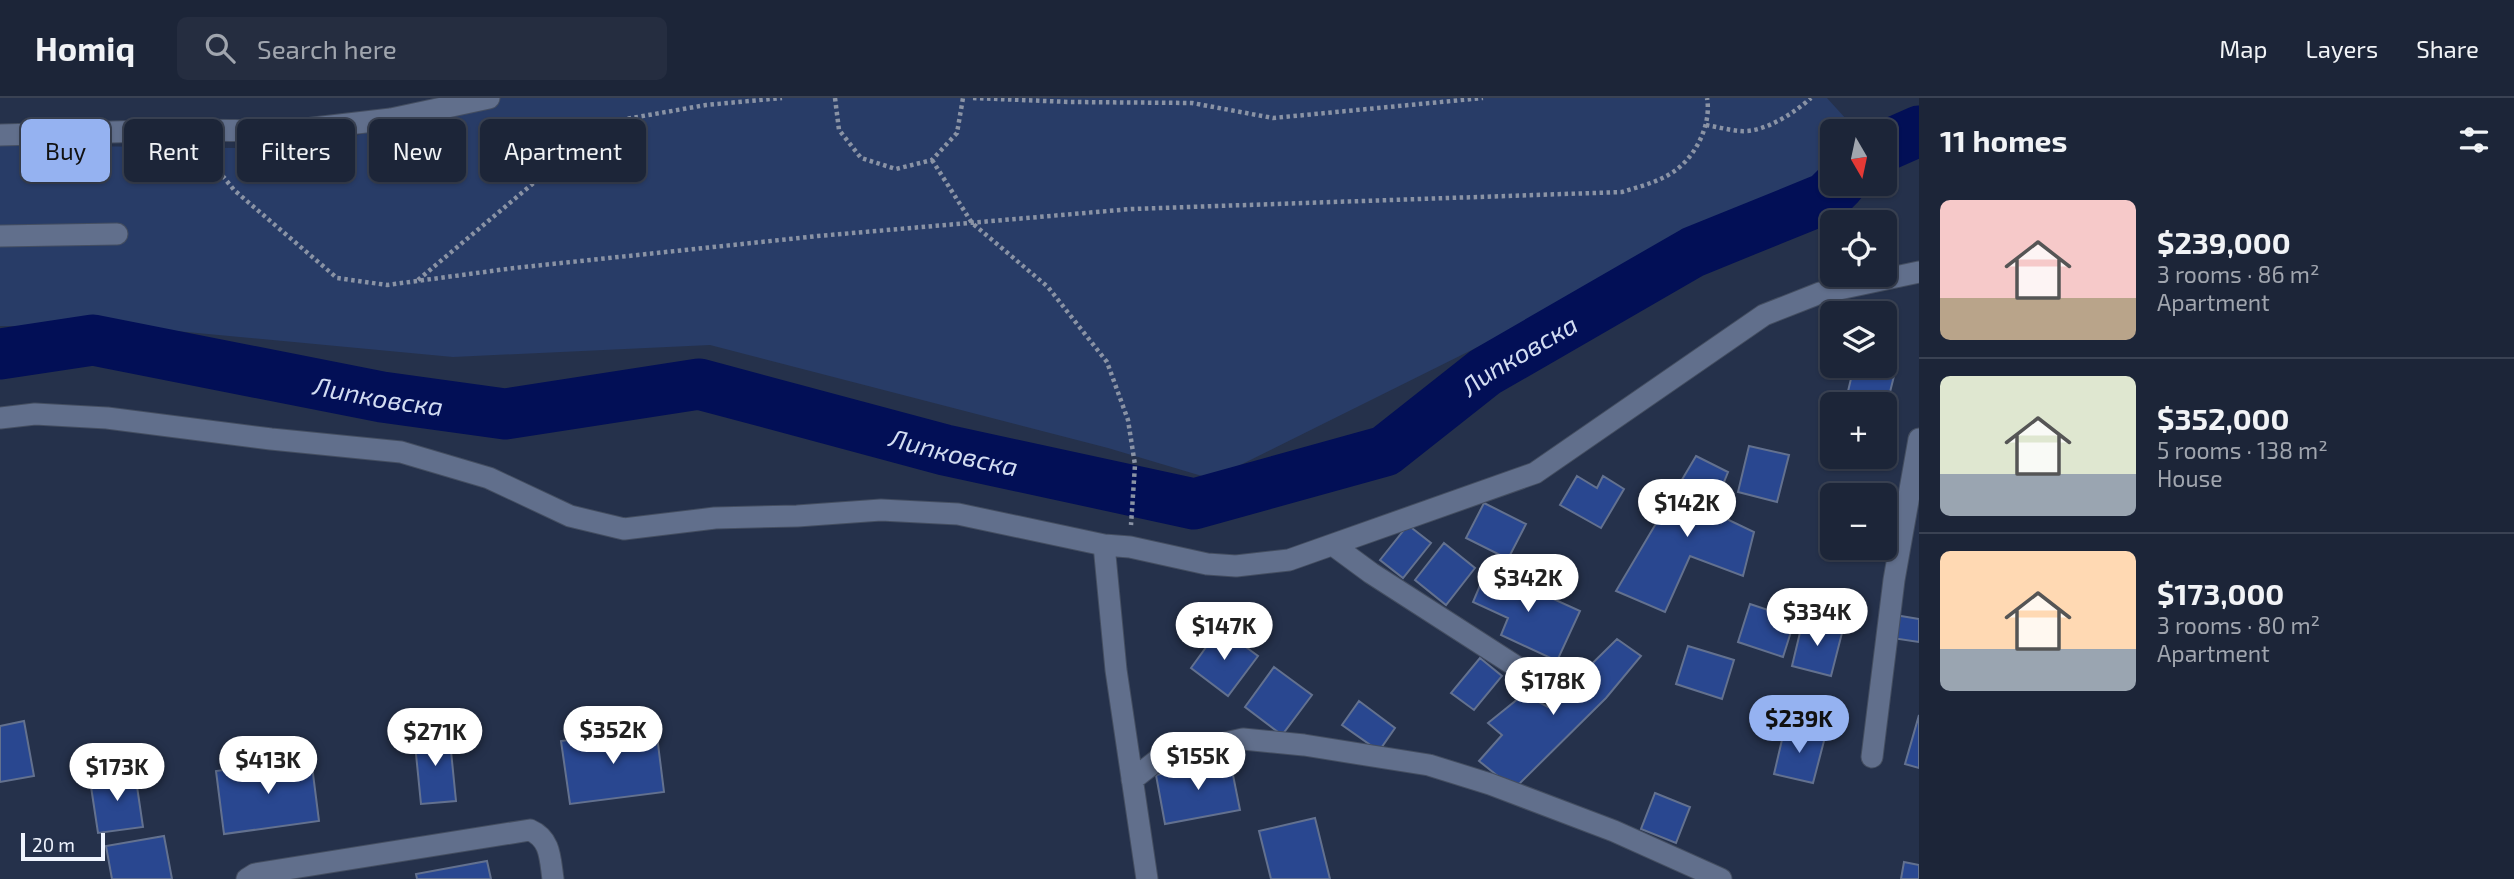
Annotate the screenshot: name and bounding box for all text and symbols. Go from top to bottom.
search box [177,17,667,80]
text: Homiq [35,28,135,68]
icon: search [201,29,239,67]
text: Search here [257,33,397,64]
text: Map [2219,34,2267,63]
text: Layers [2305,34,2378,63]
text: Share [2416,34,2479,63]
chip: Buy [21,119,110,182]
chip: Rent [124,119,223,182]
chip: Filters [237,119,355,182]
chip: New [369,119,466,182]
chip: Apartment [480,119,646,182]
north arrow [1820,119,1897,196]
map controls [1820,119,1897,560]
icon: filters [2455,121,2493,159]
text: 11 homes [1940,122,2067,158]
button: locate [1820,210,1897,287]
text: $239,000 [2157,224,2291,260]
icon: home [1996,228,2080,312]
text: 3 rooms · 86 m² [2157,260,2319,288]
text: Apartment [2157,288,2270,316]
button: layers [1820,301,1897,378]
water label: Липковска [1453,307,1582,402]
water label: Липковска [310,368,445,421]
button: + [1820,392,1897,469]
text: $352,000 [2157,400,2289,436]
icon: home [1996,404,2080,488]
water label: Липковска [886,420,1021,481]
text: 5 rooms · 138 m² [2157,436,2328,464]
text: House [2157,464,2223,492]
pin: $142K [1638,480,1736,539]
button: − [1820,483,1897,560]
text: $142K [1654,488,1720,516]
pin: $342K [1479,554,1577,614]
text: $342K [1494,563,1562,591]
text: $173,000 [2157,575,2284,611]
icon: home [1996,579,2080,663]
pin: $334K [1768,588,1866,648]
text: $334K [1783,597,1851,625]
pin: $147K [1175,602,1273,662]
text: $147K [1192,611,1256,639]
text: 3 rooms · 80 m² [2157,611,2320,639]
text: Apartment [2157,639,2270,667]
pin: $178K [1504,658,1602,717]
text: $178K [1521,666,1585,694]
pin: $239K [1750,696,1848,755]
text: $239K [1765,704,1833,732]
pin: $352K [564,706,662,766]
pin: $271K [386,708,484,768]
text: $352K [579,715,647,743]
text: $271K [403,717,467,745]
pin: $155K [1149,732,1247,792]
pin: $413K [219,736,317,796]
text: $155K [1166,741,1230,769]
pin: $173K [68,744,166,803]
text: $413K [235,745,301,773]
text: $173K [85,752,149,780]
scale bar [21,830,105,862]
text: 20 m [32,833,75,856]

